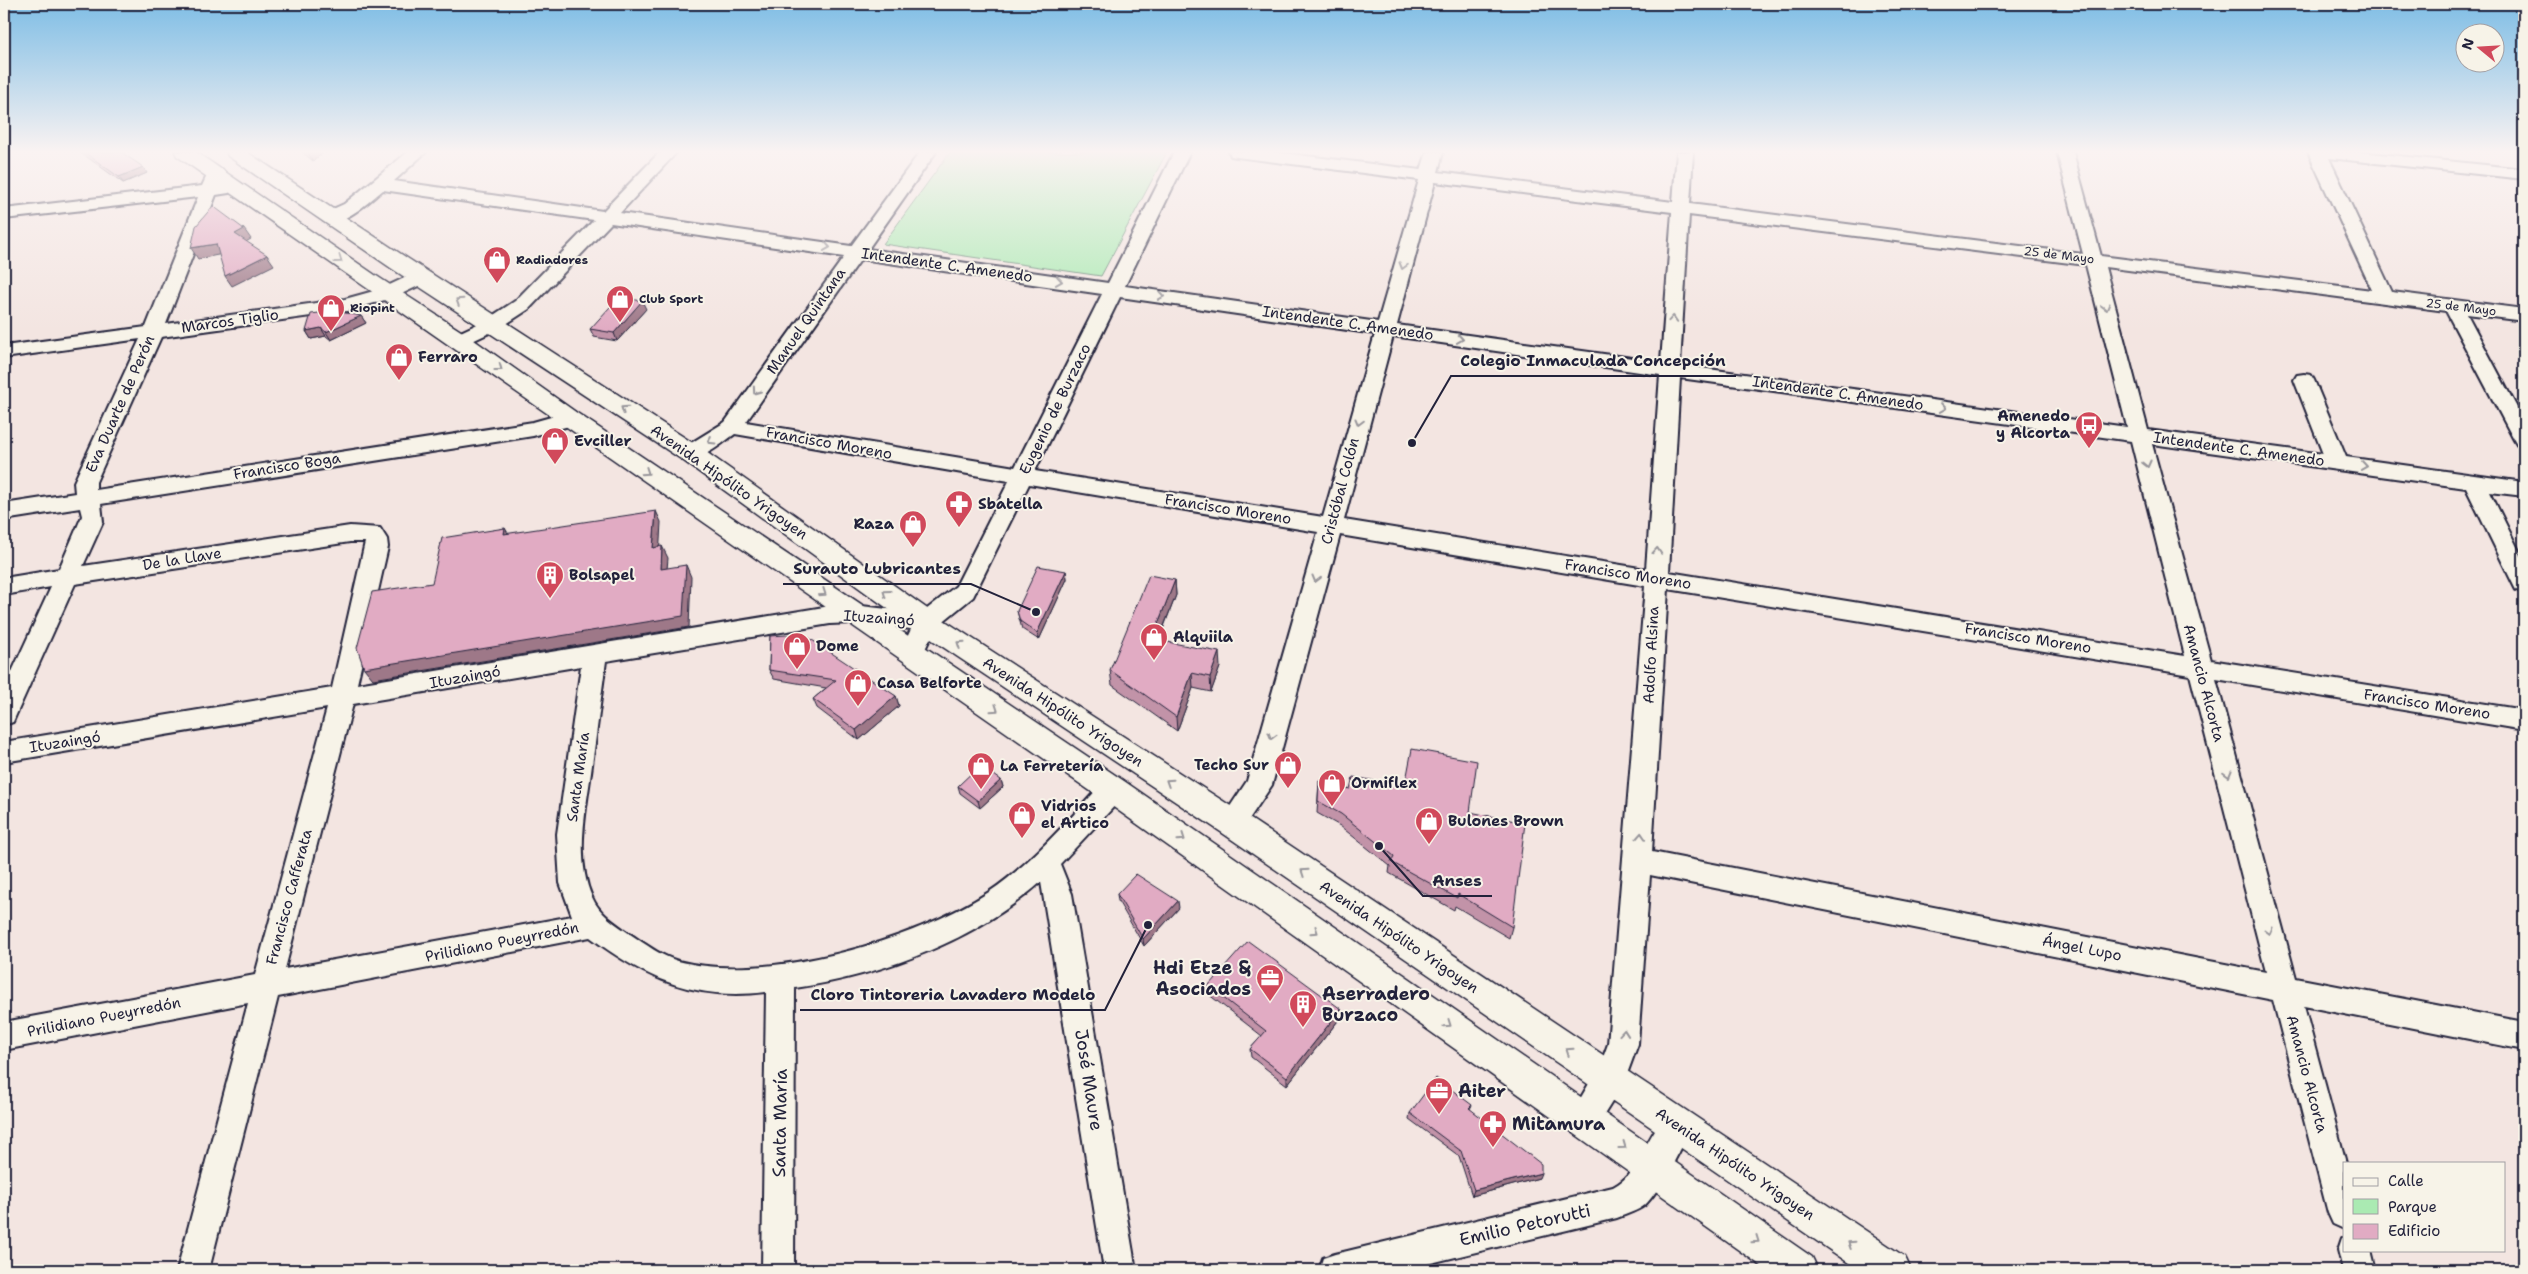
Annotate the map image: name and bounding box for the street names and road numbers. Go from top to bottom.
street label: Intendente C. Amenedo [860,243,1034,287]
street label: 25 de Mayo [2023,243,2095,267]
street label: Manuel Quintana [762,263,851,378]
street label: 25 de Mayo [2425,295,2497,319]
street label: Intendente C. Amenedo [1261,301,1435,345]
street label: Marcos Tiglio [180,304,280,338]
street label: Eva Duarte de Perón [81,332,159,476]
street label: Eugenio de Burzaco [1015,340,1095,478]
street label: Intendente C. Amenedo [1751,371,1925,415]
street label: Avenida Hipólito Yrigoyen [646,420,812,544]
street label: Francisco Moreno [764,422,894,464]
street label: Intendente C. Amenedo [2152,427,2326,471]
street label: Cristóbal Colón [1316,436,1364,546]
street label: Francisco Boga [232,448,343,484]
street label: Francisco Moreno [1163,489,1293,529]
street label: De la Llave [141,543,223,575]
street label: Francisco Moreno [1563,554,1693,594]
street label: Adolfo Alsina [1638,605,1664,704]
street label: Ituzaingó [843,606,915,630]
street label: Francisco Moreno [1963,618,2093,658]
street label: Amancio Alcorta [2179,622,2229,745]
street label: Avenida Hipólito Yrigoyen [979,652,1147,772]
street label: Ituzaingó [428,661,502,693]
street label: Francisco Moreno [2362,684,2492,724]
street label: Ituzaingó [28,727,102,757]
street label: Santa María [562,730,594,823]
street label: Francisco Cafferata [261,826,317,967]
street label: Avenida Hipólito Yrigoyen [1316,876,1482,998]
street label: Prilidiano Pueyrredón [423,917,581,967]
street label: Ángel Lupo [2040,929,2124,966]
street label: Prilidiano Pueyrredón [25,992,183,1042]
street label: Amancio Alcorta [2282,1013,2332,1136]
street label: José Maure [1069,1028,1109,1132]
street label: Santa María [767,1068,793,1178]
street label: Avenida Hipólito Yrigoyen [1652,1103,1818,1225]
street label: Emilio Petorutti [1457,1198,1593,1252]

